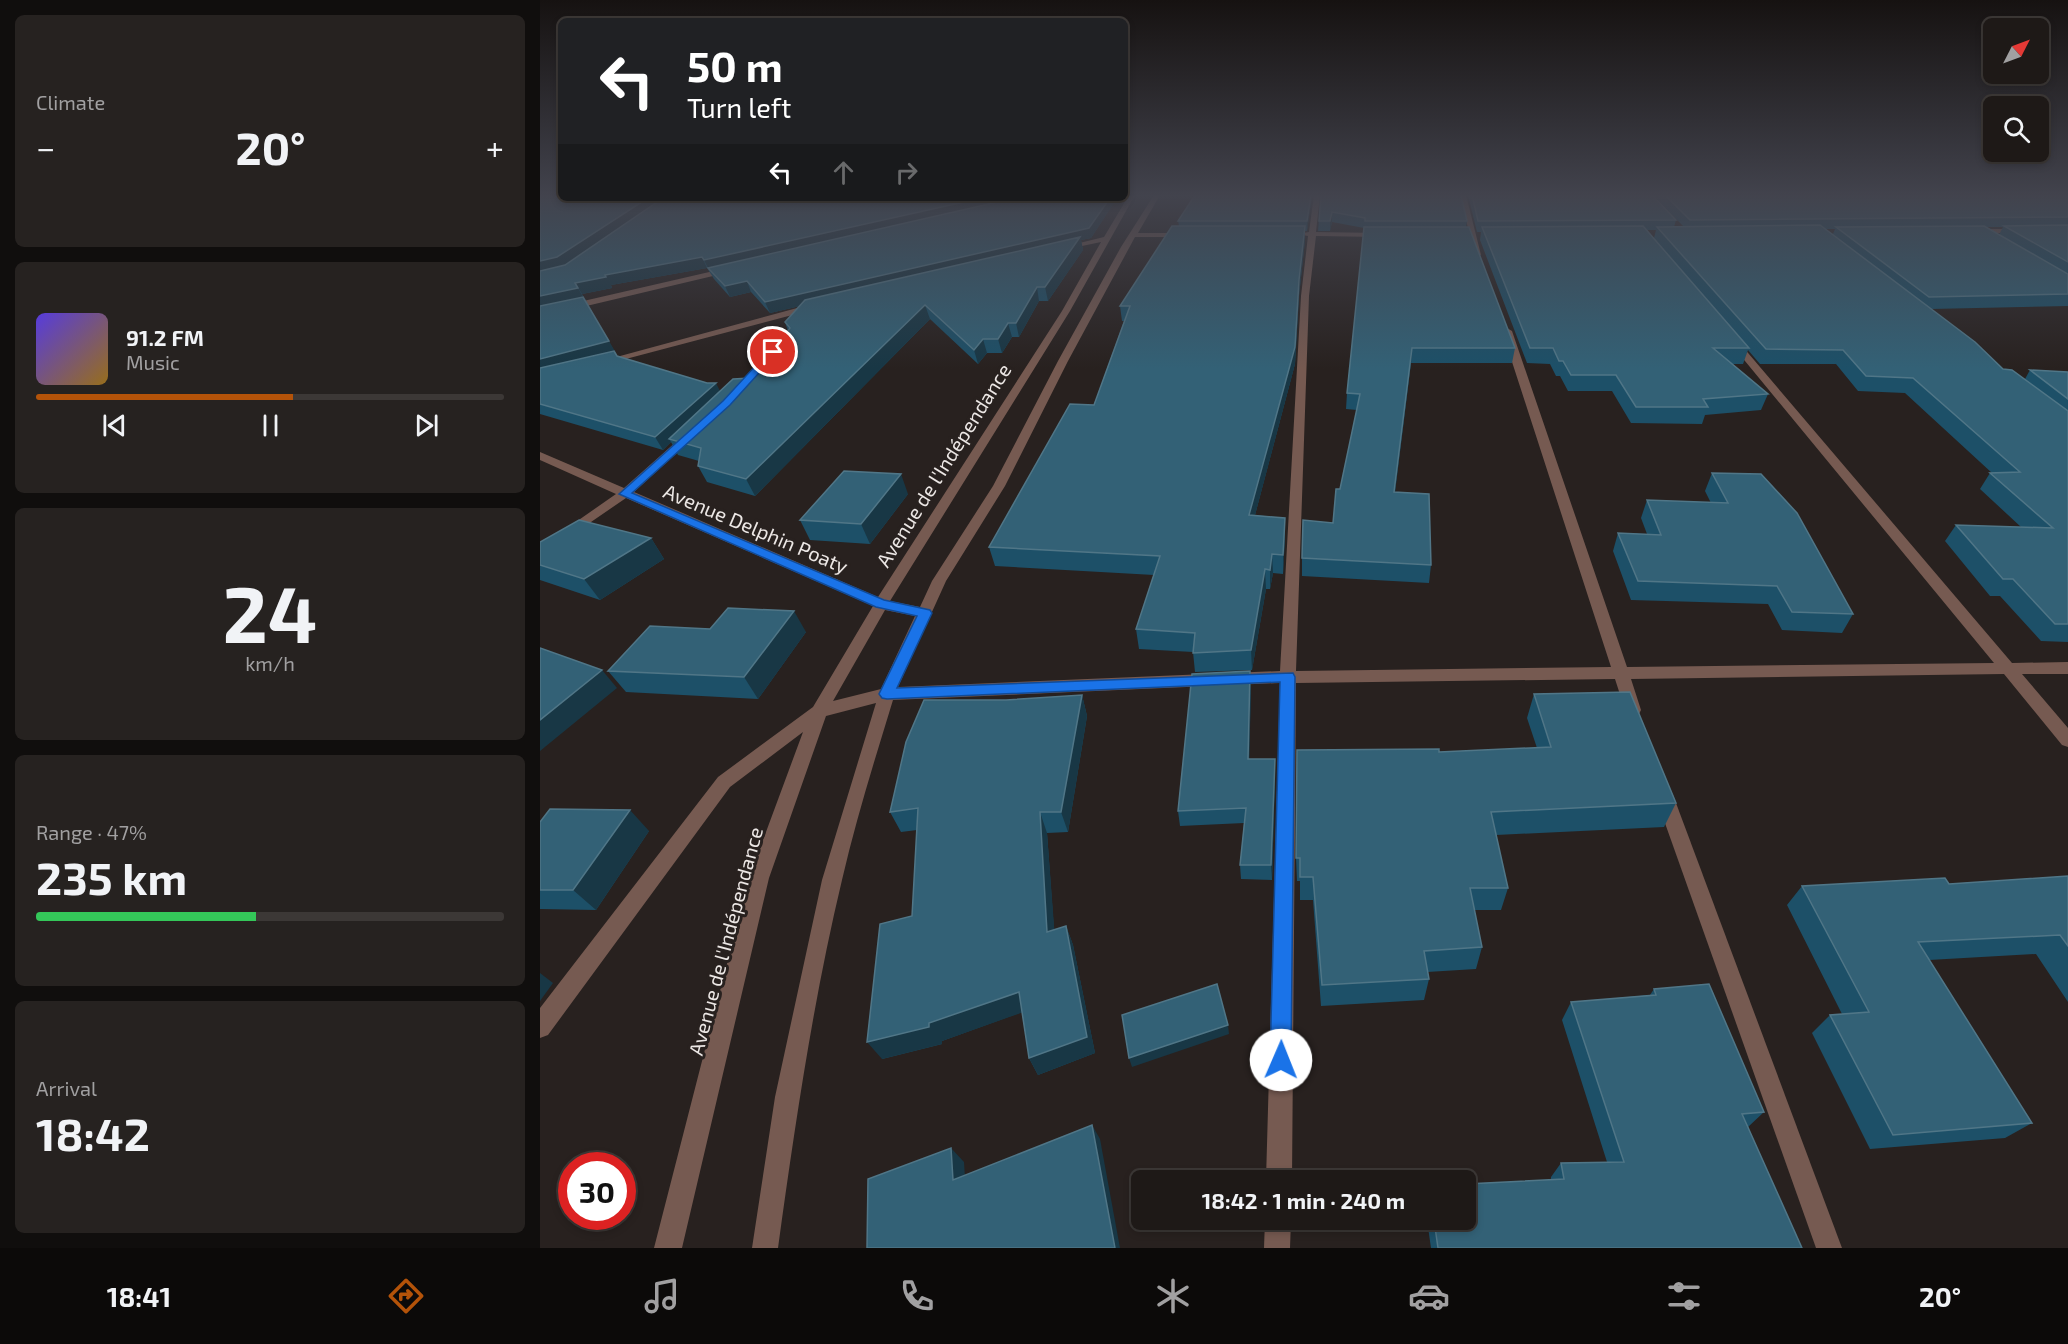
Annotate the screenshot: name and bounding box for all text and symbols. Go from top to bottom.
north arrow [1983,18,2049,84]
map controls [1983,18,2049,162]
text: 50 m [687,40,783,90]
icon: left [588,42,666,120]
text: Climate [36,90,105,114]
text: Turn left [687,91,791,123]
button: search [1983,96,2049,162]
text: 20° [236,120,306,174]
text: − [36,127,55,167]
text: + [486,127,504,167]
icon: left [764,156,797,189]
icon: ahead [827,156,860,189]
icon: right [890,156,923,189]
text: 91.2 FM [126,324,204,350]
pin [747,326,798,377]
icon: arrive [756,335,789,368]
text: Music [126,350,180,374]
street label: Avenue de l'Indépendance [870,359,1016,571]
icon: previous [98,409,131,442]
icon: pause [254,409,287,442]
icon: next [410,409,443,442]
street label: Avenue Delphin Poaty [660,478,852,578]
text: 24 [222,565,318,659]
text: km/h [245,651,295,675]
text: Range · 47% [36,820,147,844]
street label: Avenue de l'Indépendance [683,824,767,1058]
text: 235 km [36,850,187,904]
position arrow [1249,1028,1313,1092]
text: Arrival [36,1076,97,1100]
text: 18:42 [36,1106,150,1160]
speed limit sign: 30 [558,1152,636,1230]
text: 18:42 · 1 min · 240 m [1202,1187,1405,1213]
icon: directions [385,1275,427,1317]
icon: music [641,1275,683,1317]
icon: phone [896,1275,938,1317]
icon: climate [1152,1275,1194,1317]
icon: car [1408,1275,1450,1317]
icon: filters [1663,1275,1705,1317]
text: 18:41 [107,1280,171,1312]
text: 20° [1919,1280,1961,1312]

